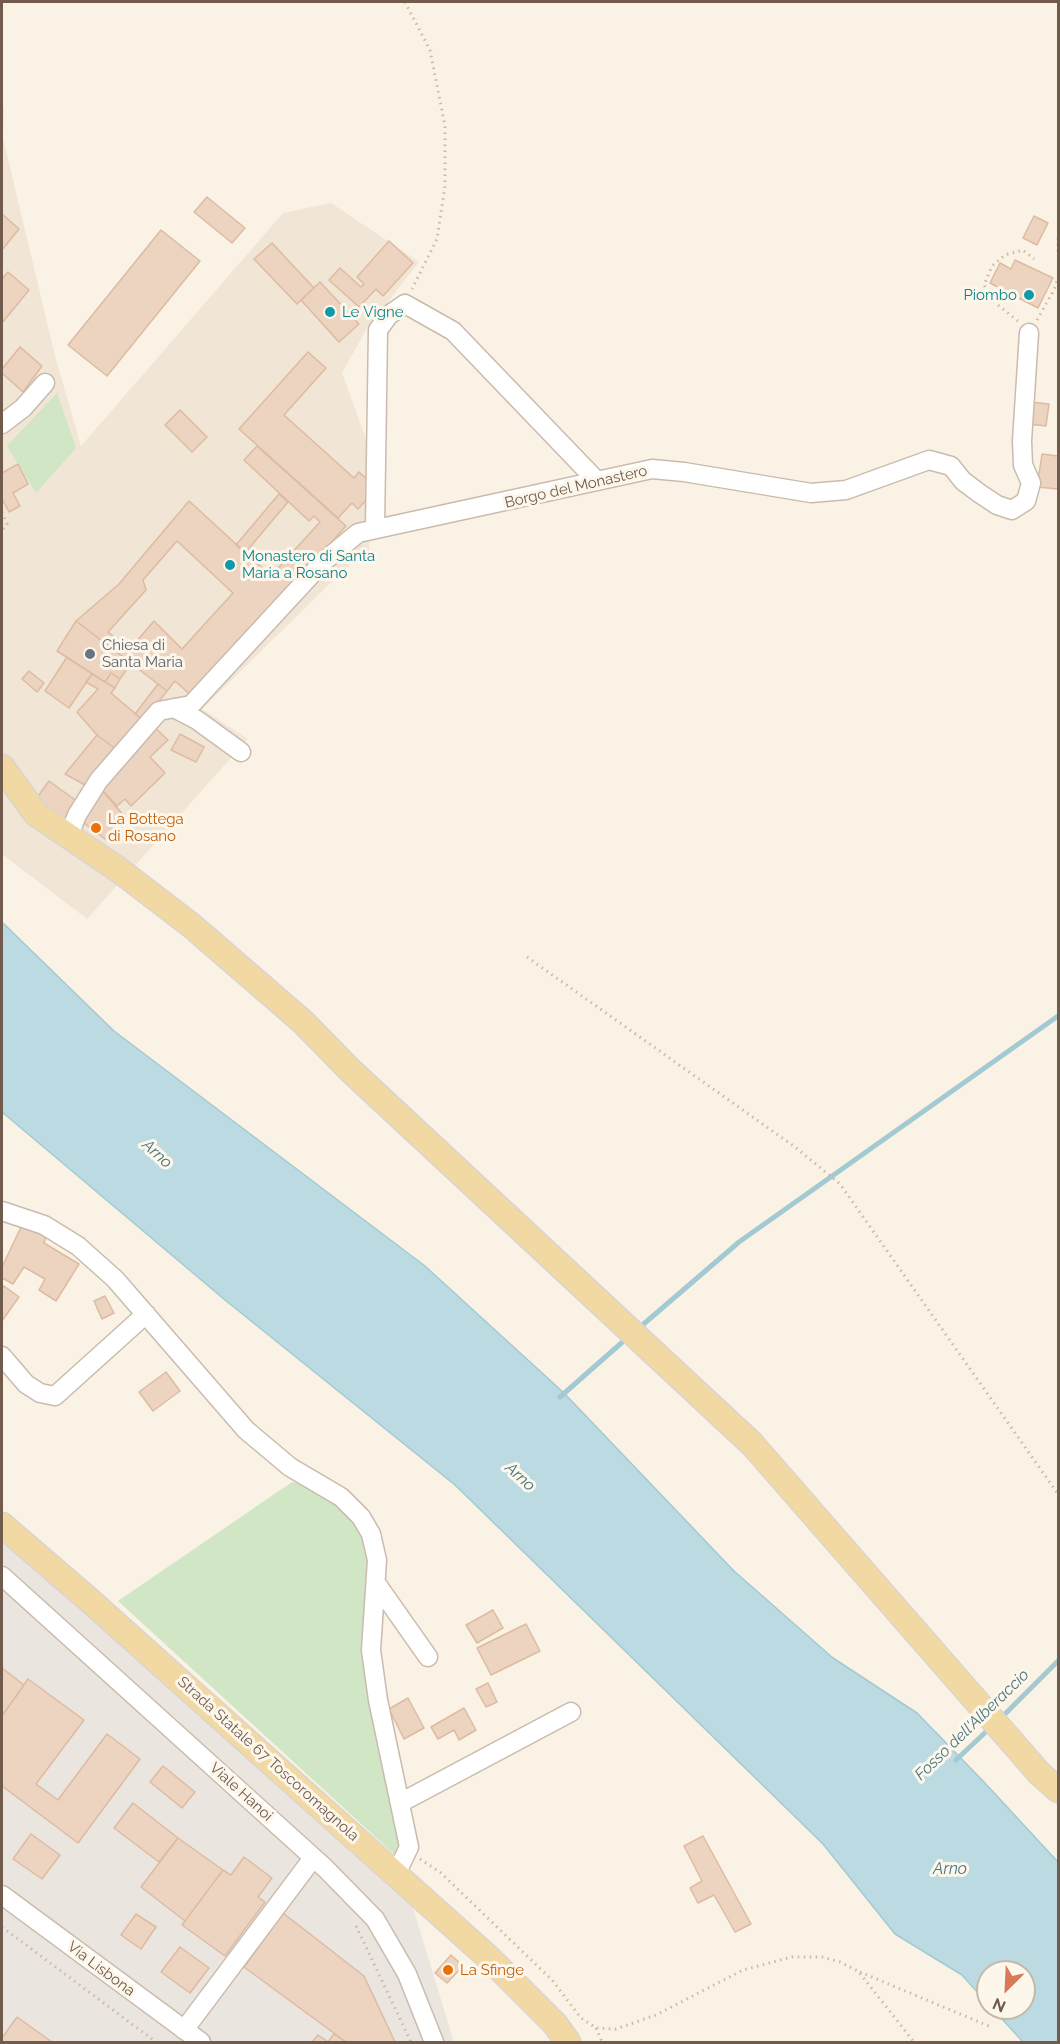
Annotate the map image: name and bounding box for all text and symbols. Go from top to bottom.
place label: Piombo [964,286,1017,304]
marker: Piombo [1022,288,1036,302]
place label: Le Vigne [342,303,403,321]
marker: Le Vigne [323,305,337,319]
street label: Borgo del Monastero [503,462,649,512]
place label: Monastero di Santa Maria a Rosano [242,547,375,582]
marker: Monastero di Santa Maria a Rosano [223,558,237,572]
place label: Chiesa di Santa Maria [102,636,183,671]
marker: Chiesa di Santa Maria [83,647,97,661]
place label: La Bottega di Rosano [108,810,184,845]
marker: La Bottega di Rosano [89,821,103,835]
water label: Arno [138,1135,176,1173]
water label: Arno [501,1458,539,1496]
water label: Fosso dell'Alberaccio [911,1666,1033,1784]
street label: Strada Statale 67 Toscoromagnola [174,1673,362,1845]
street label: Viale Hanoi [206,1759,276,1825]
water label: Arno [933,1859,967,1879]
street label: Via Lisbona [64,1938,138,2000]
north arrow [976,1960,1036,2020]
place label: La Sfinge [460,1961,524,1979]
marker: La Sfinge [441,1963,455,1977]
text: N [990,1994,1009,2016]

